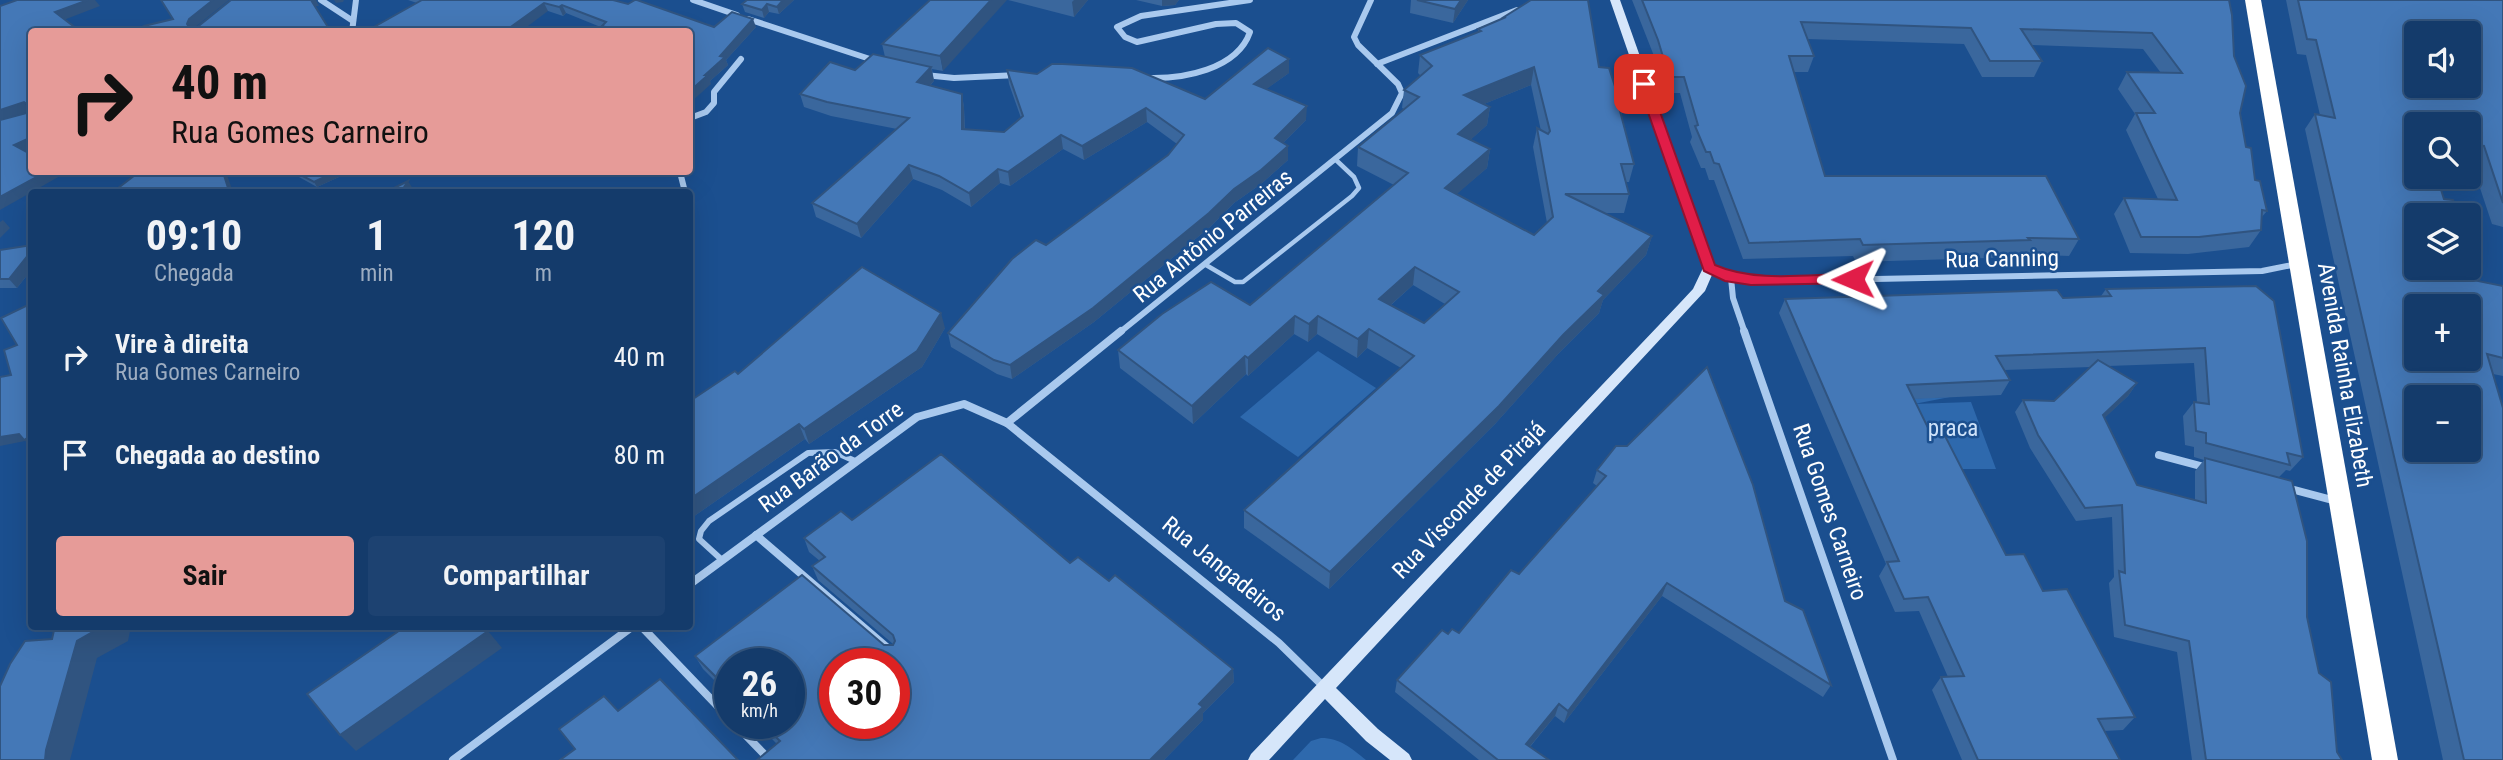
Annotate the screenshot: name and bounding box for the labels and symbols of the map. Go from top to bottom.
pin [1614,54,1674,114]
street label: Rua Antônio Parreiras [1128,164,1298,308]
position arrow [1816,242,1890,316]
street label: Rua Canning [1945,245,2059,273]
street label: Avenida Rainha Elizabeth [2312,261,2378,489]
street label: Rua Barão da Torre [754,396,908,518]
park label: praca [1928,415,1978,442]
street label: Rua Visconde de Pirajá [1387,416,1551,584]
street label: Rua Gomes Carneiro [1787,420,1873,604]
street label: Rua Jangadeiros [1157,511,1291,627]
speed limit sign: 30 [819,648,910,739]

